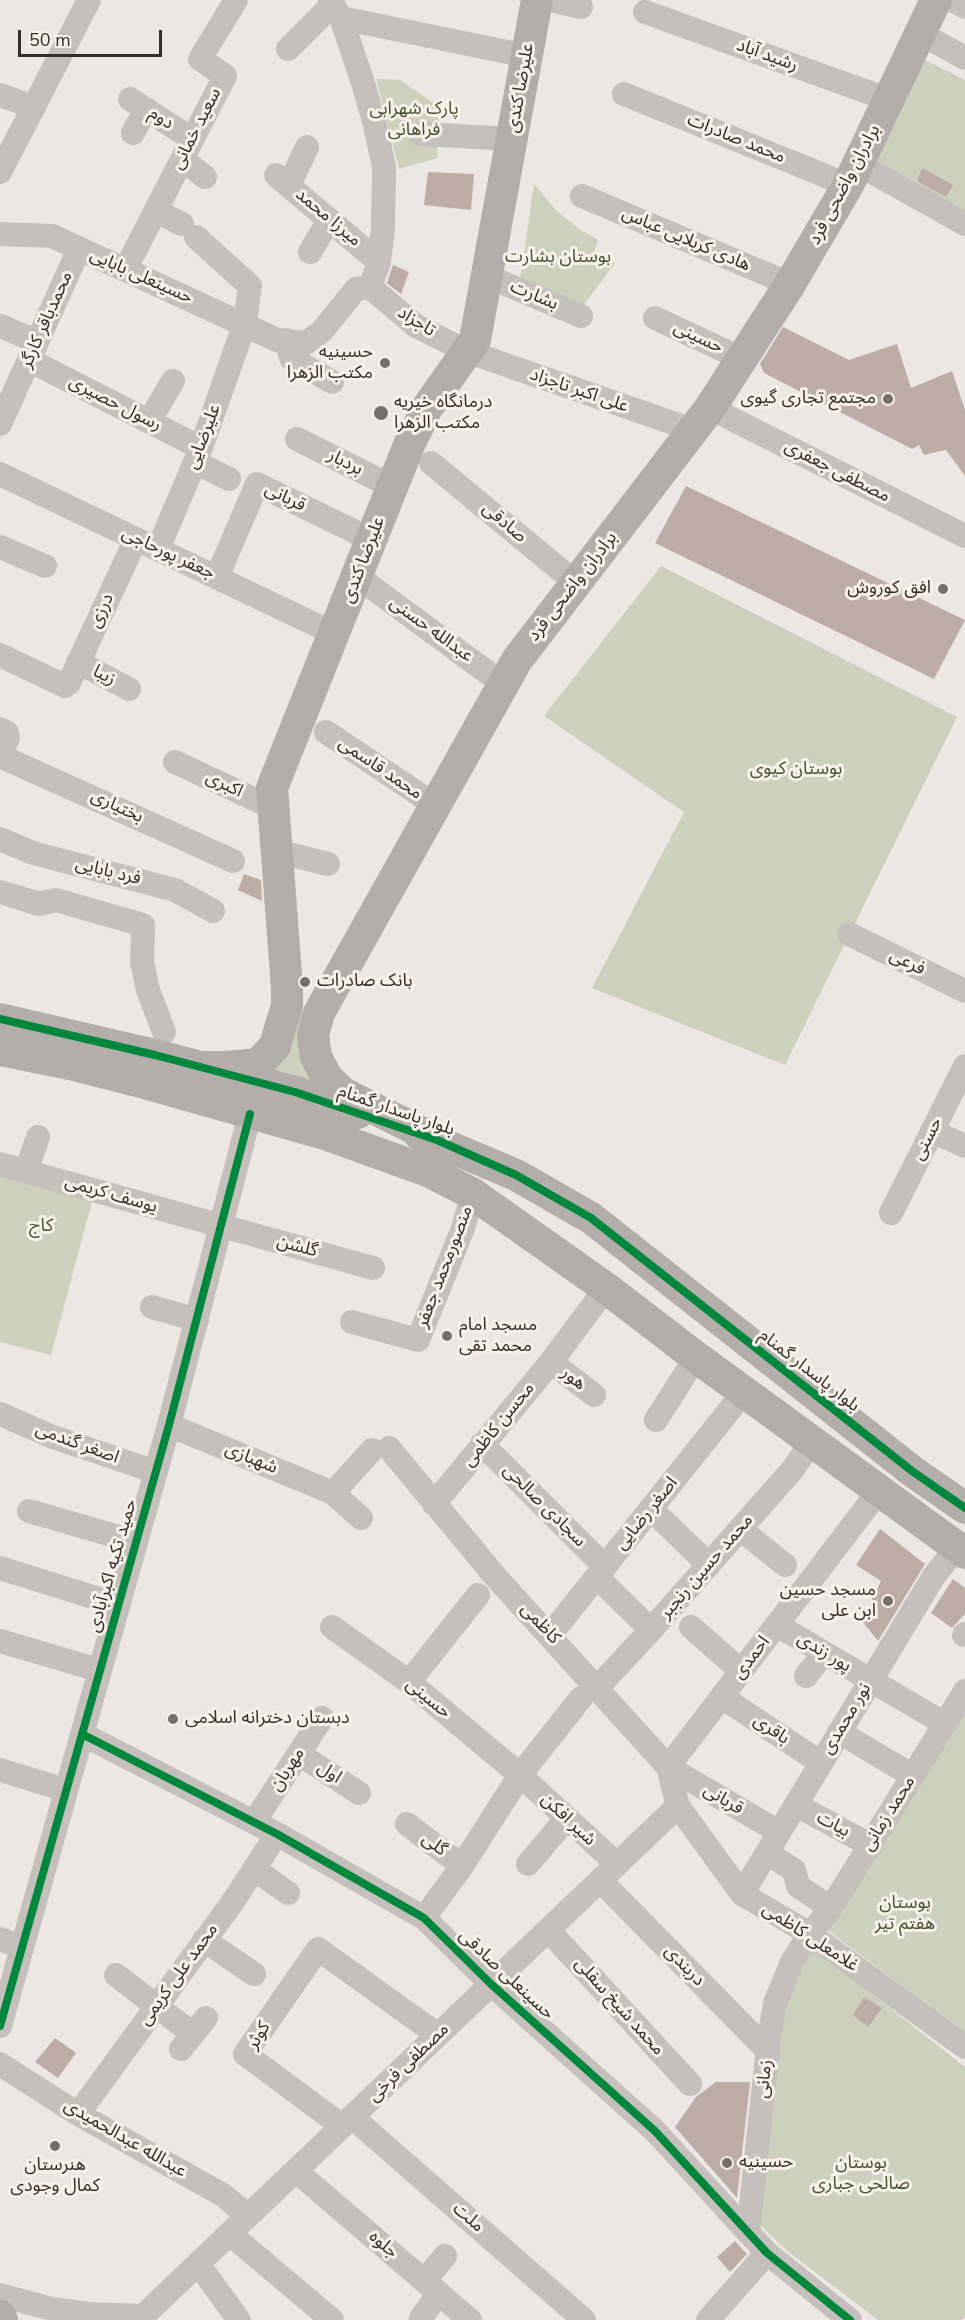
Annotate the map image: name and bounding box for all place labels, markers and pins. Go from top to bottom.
place label: حسینیه مکتب الزهرا [287,342,373,385]
marker: حسینیه مکتب الزهرا [378,356,392,370]
place label: مجتمع تجاری گیوی [740,388,876,410]
place label: درمانگاه خیریه مکتب الزهرا [394,392,492,434]
marker: مجتمع تجاری گیوی [881,392,895,406]
marker: درمانگاه خیریه مکتب الزهرا [372,404,390,422]
place label: افق کوروش [847,578,931,600]
marker: افق کوروش [936,582,950,596]
place label: بانک صادرات [317,971,412,993]
marker: بانک صادرات [298,975,312,989]
place label: مسجد امام محمد تقی [459,1315,537,1358]
marker: مسجد امام محمد تقی [440,1329,454,1343]
place label: مسجد حسین ابن علی [780,1580,876,1622]
marker: مسجد حسین ابن علی [881,1594,895,1608]
place label: دبستان دخترانه اسلامی [185,1708,350,1730]
marker: دبستان دخترانه اسلامی [166,1712,180,1726]
marker: هنرستان کمال وجودی [48,2139,62,2153]
place label: حسینیه [739,2152,793,2174]
place label: هنرستان کمال وجودی [10,2155,100,2198]
marker: حسینیه [720,2156,734,2170]

